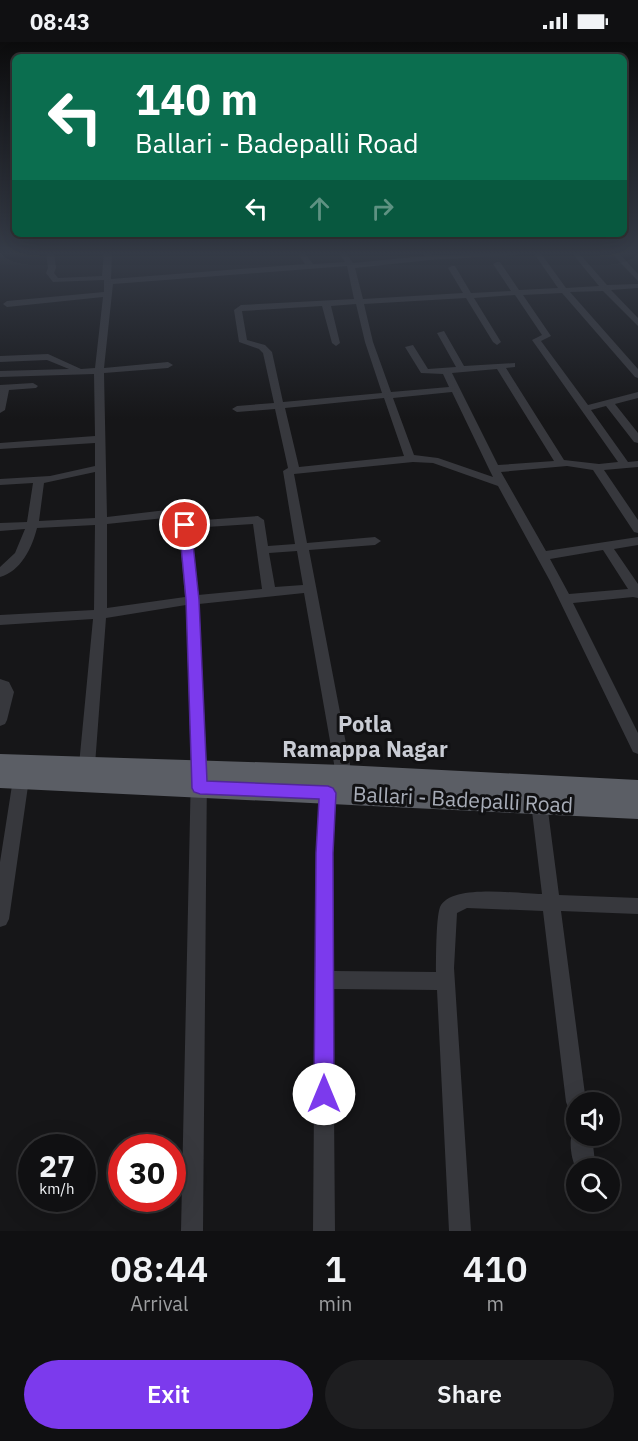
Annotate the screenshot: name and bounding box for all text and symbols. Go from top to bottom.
text: 08:43 [30,7,90,36]
text: 140 m [135,72,258,127]
icon: left [36,78,114,156]
text: Ballari - Badepalli Road [135,125,419,160]
icon: left [240,192,273,225]
icon: ahead [303,192,336,225]
icon: right [366,192,399,225]
pin [159,499,210,550]
icon: arrive [168,508,201,541]
district label: Potla Ramappa Nagar [282,709,448,763]
street label: Ballari - Badepalli Road [352,779,574,819]
position arrow [292,1062,356,1126]
map controls [566,1092,620,1212]
button: sound [566,1092,620,1146]
speed limit sign: 30 [108,1134,186,1212]
text: 27 [39,1146,75,1185]
button: search [566,1158,620,1212]
text: km/h [39,1179,75,1198]
text: 08:44 [110,1245,208,1292]
text: 1 [325,1245,346,1292]
text: 410 [463,1245,528,1292]
text: Arrival [130,1290,188,1317]
text: min [319,1290,352,1317]
text: m [486,1290,504,1317]
button: Exit [24,1360,313,1429]
button: Share [325,1360,614,1429]

